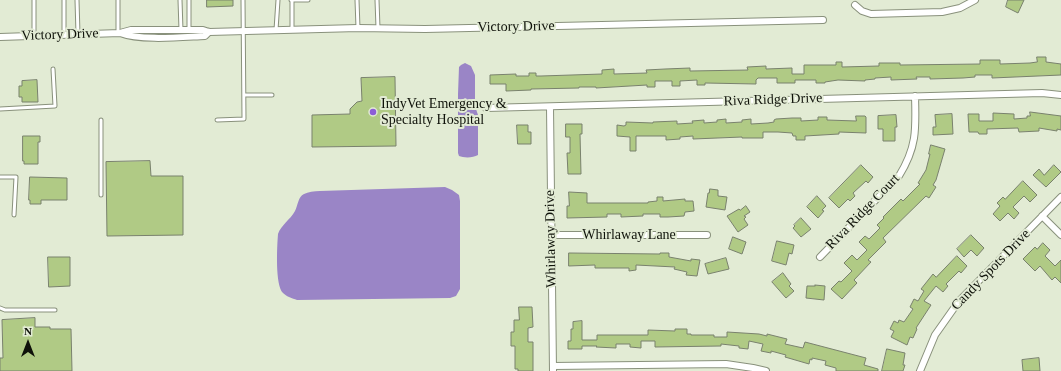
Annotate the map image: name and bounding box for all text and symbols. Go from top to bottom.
street label: Victory Drive [477,18,555,36]
street label: Victory Drive [21,25,99,45]
street label: Riva Ridge Drive [723,90,823,110]
place label: IndyVet Emergency & Specialty Hospital [381,96,507,128]
marker: IndyVet Emergency & Specialty Hospital [368,107,378,117]
street label: Riva Ridge Court [823,171,903,253]
street label: Whirlaway Drive [542,190,560,288]
street label: Candy Spots Drive [948,226,1034,314]
street label: Whirlaway Lane [582,227,676,243]
north arrow [8,323,48,363]
text: N [24,325,32,337]

